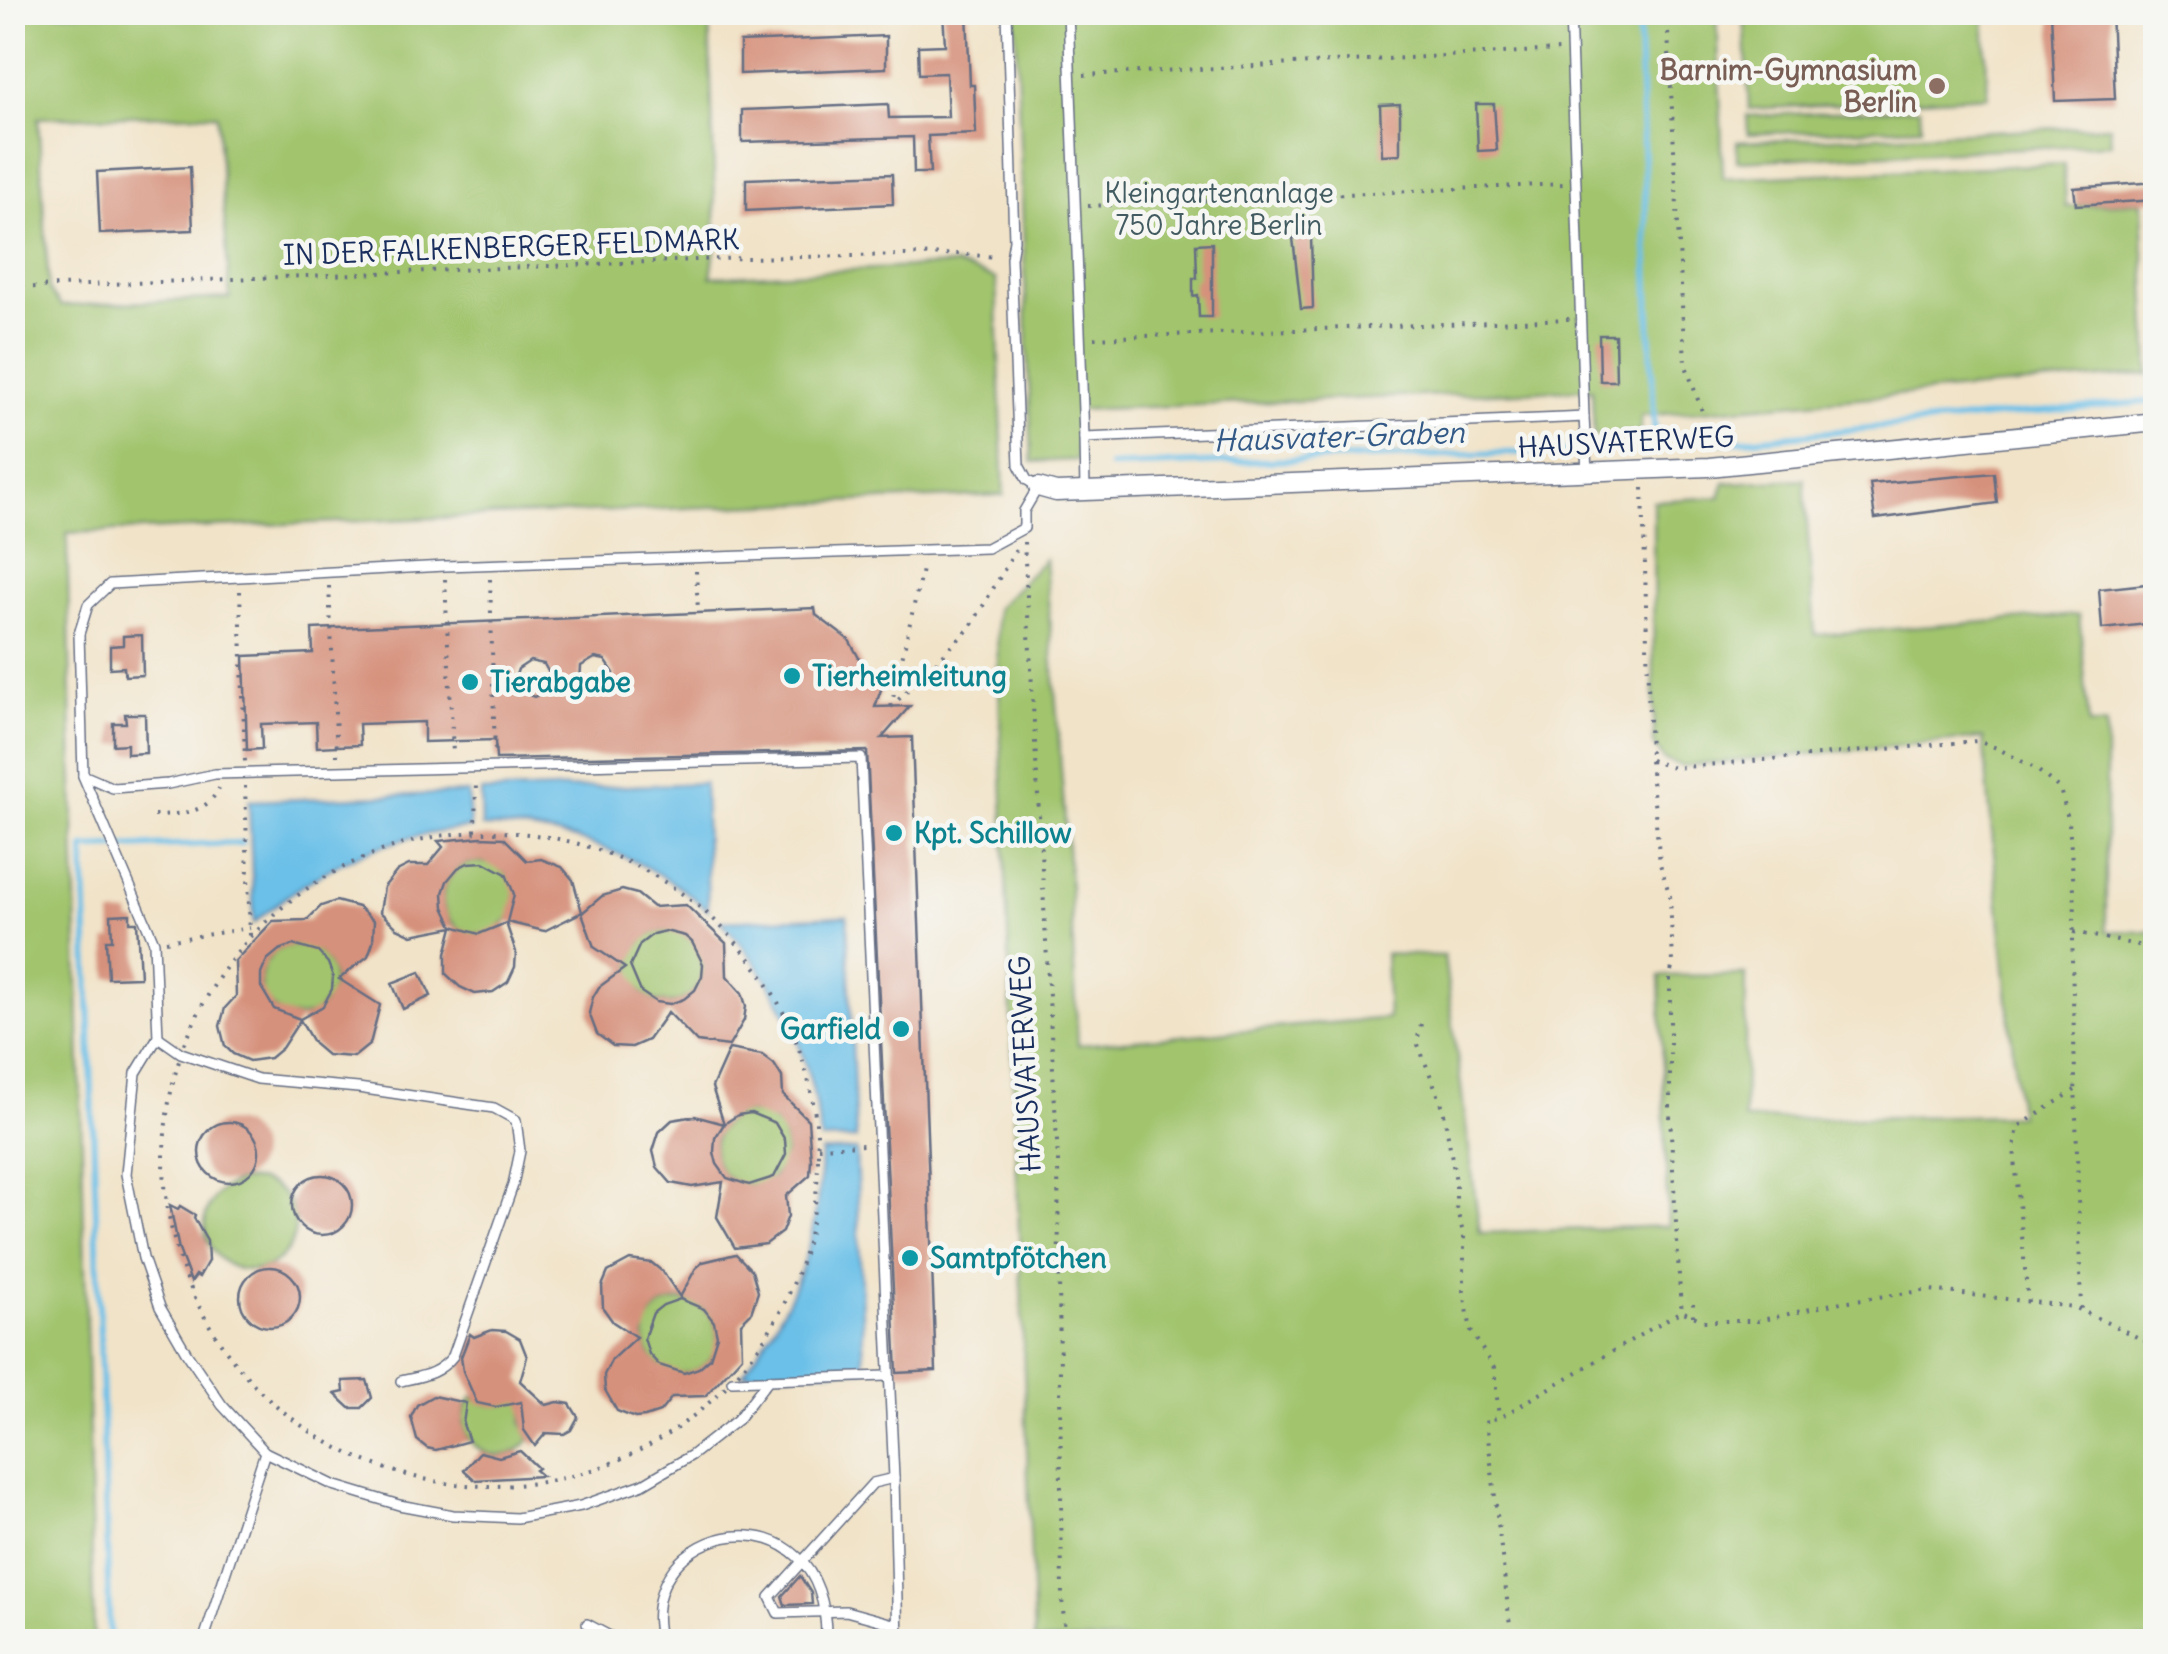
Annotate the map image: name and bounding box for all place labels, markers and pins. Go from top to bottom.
place label: Barnim-Gymnasium Berlin [1660,52,1917,120]
marker: Barnim-Gymnasium Berlin [1926,75,1948,97]
place label: Tierheimleitung [812,658,1007,694]
place label: Tierabgabe [490,664,631,700]
marker: Tierheimleitung [781,665,803,687]
marker: Tierabgabe [459,671,481,693]
place label: Kpt. Schillow [914,815,1072,851]
marker: Kpt. Schillow [883,822,905,844]
place label: Garfield [780,1011,882,1047]
marker: Garfield [890,1018,912,1040]
place label: Samtpfötchen [930,1240,1107,1276]
marker: Samtpfötchen [899,1247,921,1269]

